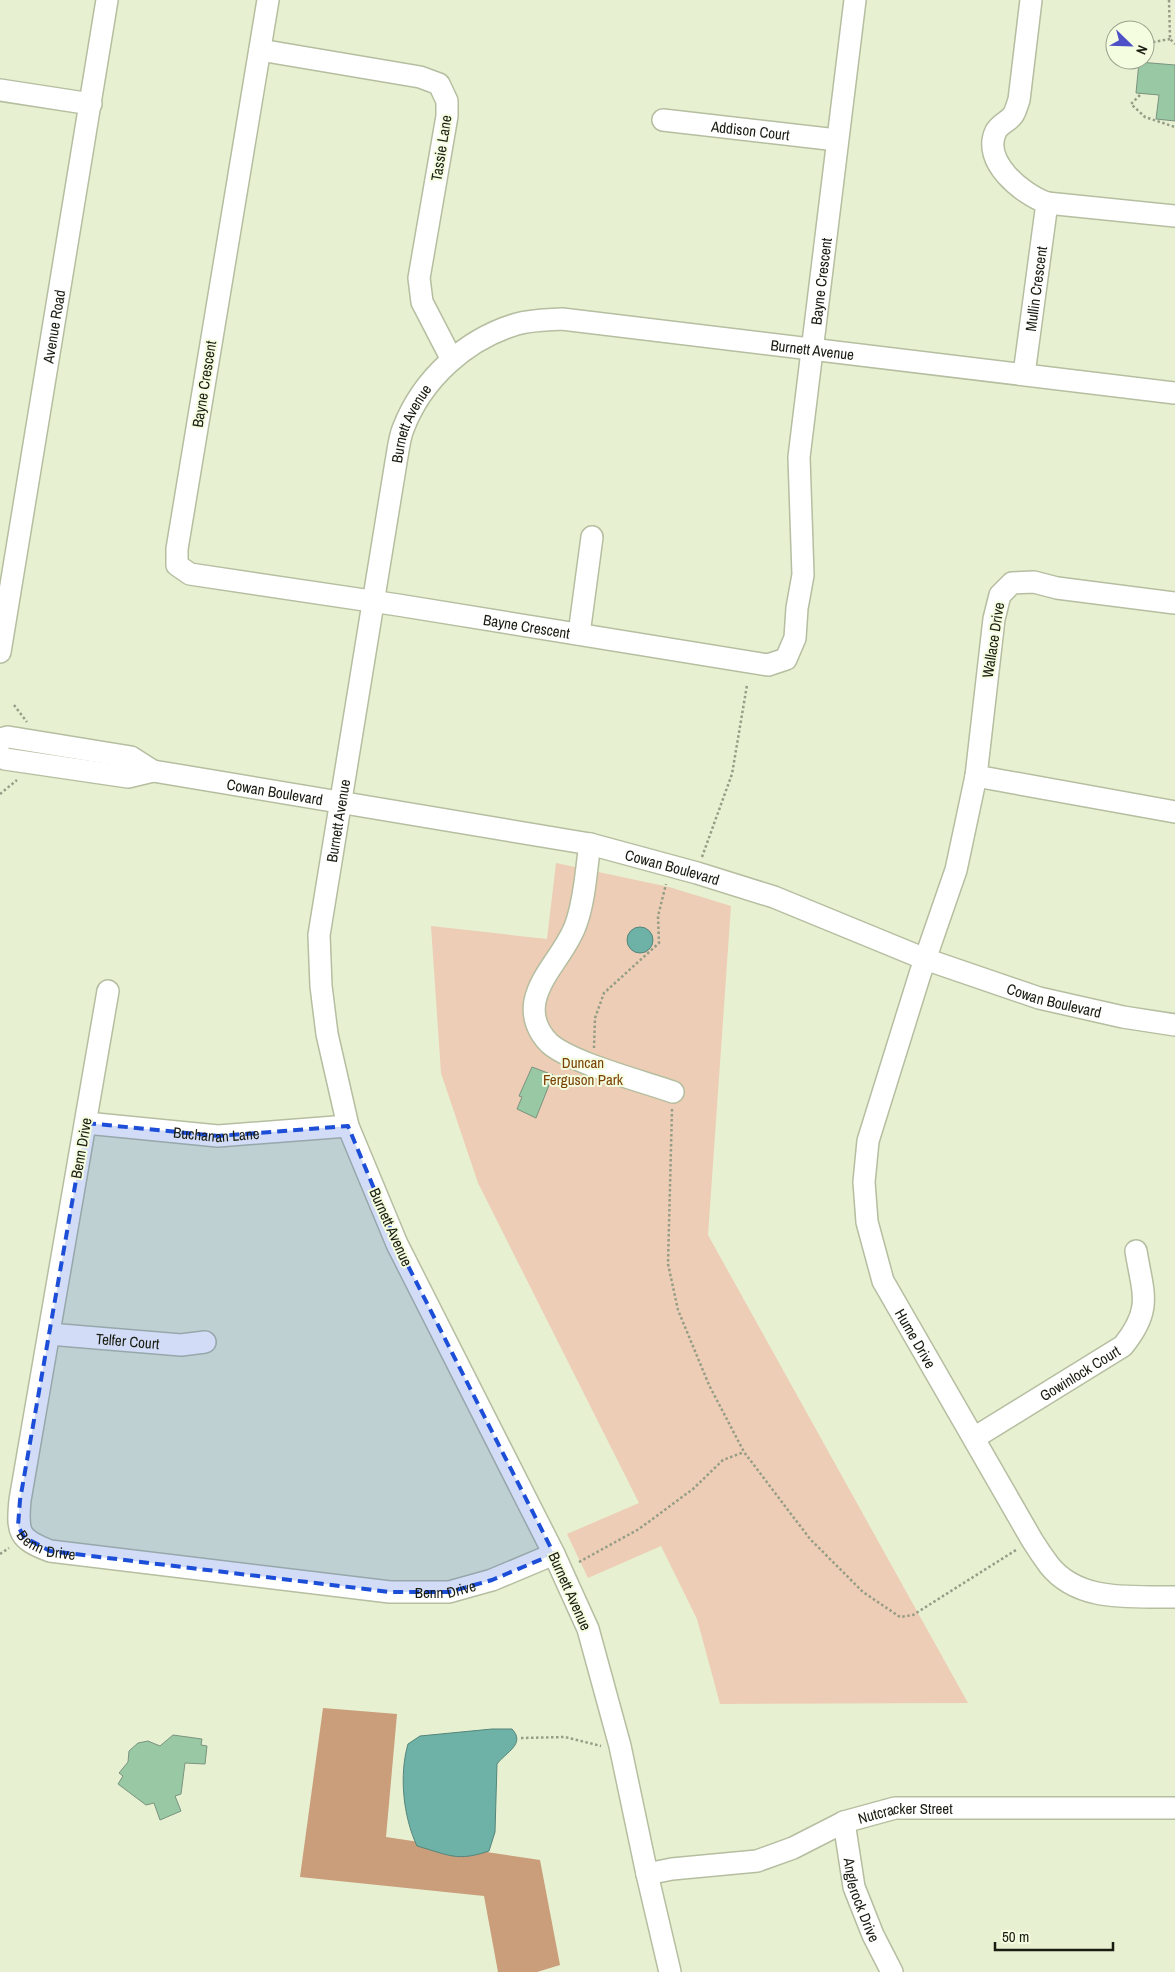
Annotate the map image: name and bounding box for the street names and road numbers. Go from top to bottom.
street label: Tassie Lane [425,113,457,183]
street label: Addison Court [709,115,791,145]
street label: Bayne Crescent [805,236,836,326]
street label: Mullin Crescent [1019,244,1052,333]
street label: Avenue Road [37,288,70,366]
street label: Burnett Avenue [769,334,855,365]
street label: Bayne Crescent [187,339,221,429]
street label: Burnett Avenue [386,379,436,464]
street label: Wallace Drive [977,601,1009,679]
street label: Bayne Crescent [482,608,572,643]
street label: Cowan Boulevard [225,773,325,810]
street label: Burnett Avenue [321,777,355,864]
street label: Cowan Boulevard [623,844,722,890]
street label: Cowan Boulevard [1004,977,1104,1022]
street label: Benn Drive [65,1116,97,1180]
street label: Buchanan Lane [172,1121,260,1147]
street label: Burnett Avenue [364,1184,418,1270]
street label: Hume Drive [890,1305,941,1372]
street label: Telfer Court [95,1327,161,1354]
street label: Gowinlock Court [1035,1340,1124,1406]
street label: Benn Drive [12,1526,77,1565]
street label: Burnett Avenue [543,1548,597,1634]
street label: Benn Drive [415,1575,478,1603]
street label: Nutcracker Street [855,1798,953,1828]
street label: Anglerock Drive [839,1855,885,1946]

